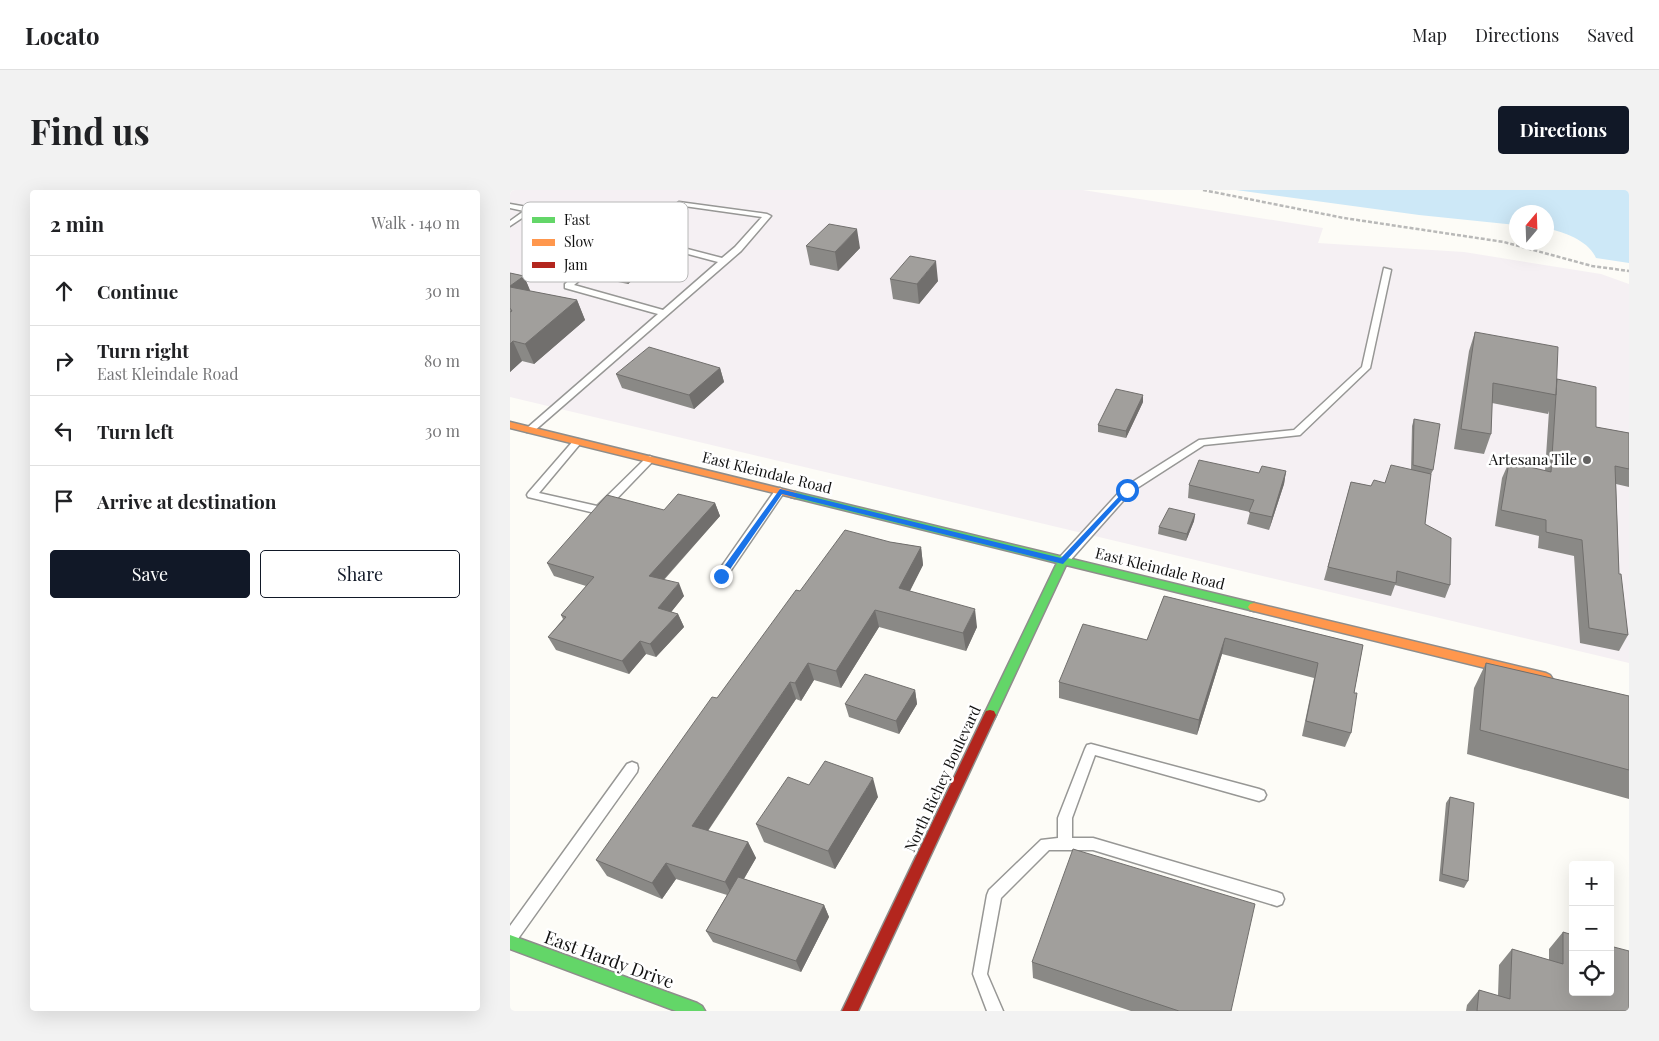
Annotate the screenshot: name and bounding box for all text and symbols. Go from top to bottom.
text: Locato [25,19,99,51]
text: Map [1412,23,1447,47]
text: Directions [1475,23,1559,47]
text: Saved [1587,23,1634,47]
button: Directions [1498,106,1629,154]
text: Find us [30,107,150,154]
legend [522,202,688,282]
north arrow [1509,205,1554,250]
text: 2 min [50,209,104,237]
text: Fast [564,210,591,229]
text: Walk · 140 m [371,212,460,233]
text: Slow [564,232,594,251]
text: Jam [563,255,588,274]
icon: ahead [50,277,78,305]
text: Continue [97,278,178,304]
text: 30 m [425,280,460,301]
text: Turn right [97,337,189,363]
icon: right [50,347,78,375]
text: 80 m [424,350,460,371]
text: East Kleindale Road [97,363,239,384]
icon: left [50,417,78,445]
text: Turn left [97,418,174,444]
text: 30 m [425,420,460,441]
street label: East Kleindale Road [700,446,834,498]
place label: Artesana Tile [1488,449,1577,469]
marker: Artesana Tile [1581,454,1593,466]
route start [1116,479,1139,502]
icon: arrive [50,487,78,515]
text: Arrive at destination [97,488,277,514]
street label: East Kleindale Road [1093,542,1227,594]
button: Save [50,550,250,598]
button: Share [260,550,460,598]
route end [710,565,733,588]
street label: North Richey Boulevard [899,702,985,855]
map controls [1569,861,1614,996]
button: + [1569,861,1614,906]
button: − [1569,906,1614,951]
street label: East Hardy Drive [541,924,677,994]
button: locate [1569,951,1614,996]

